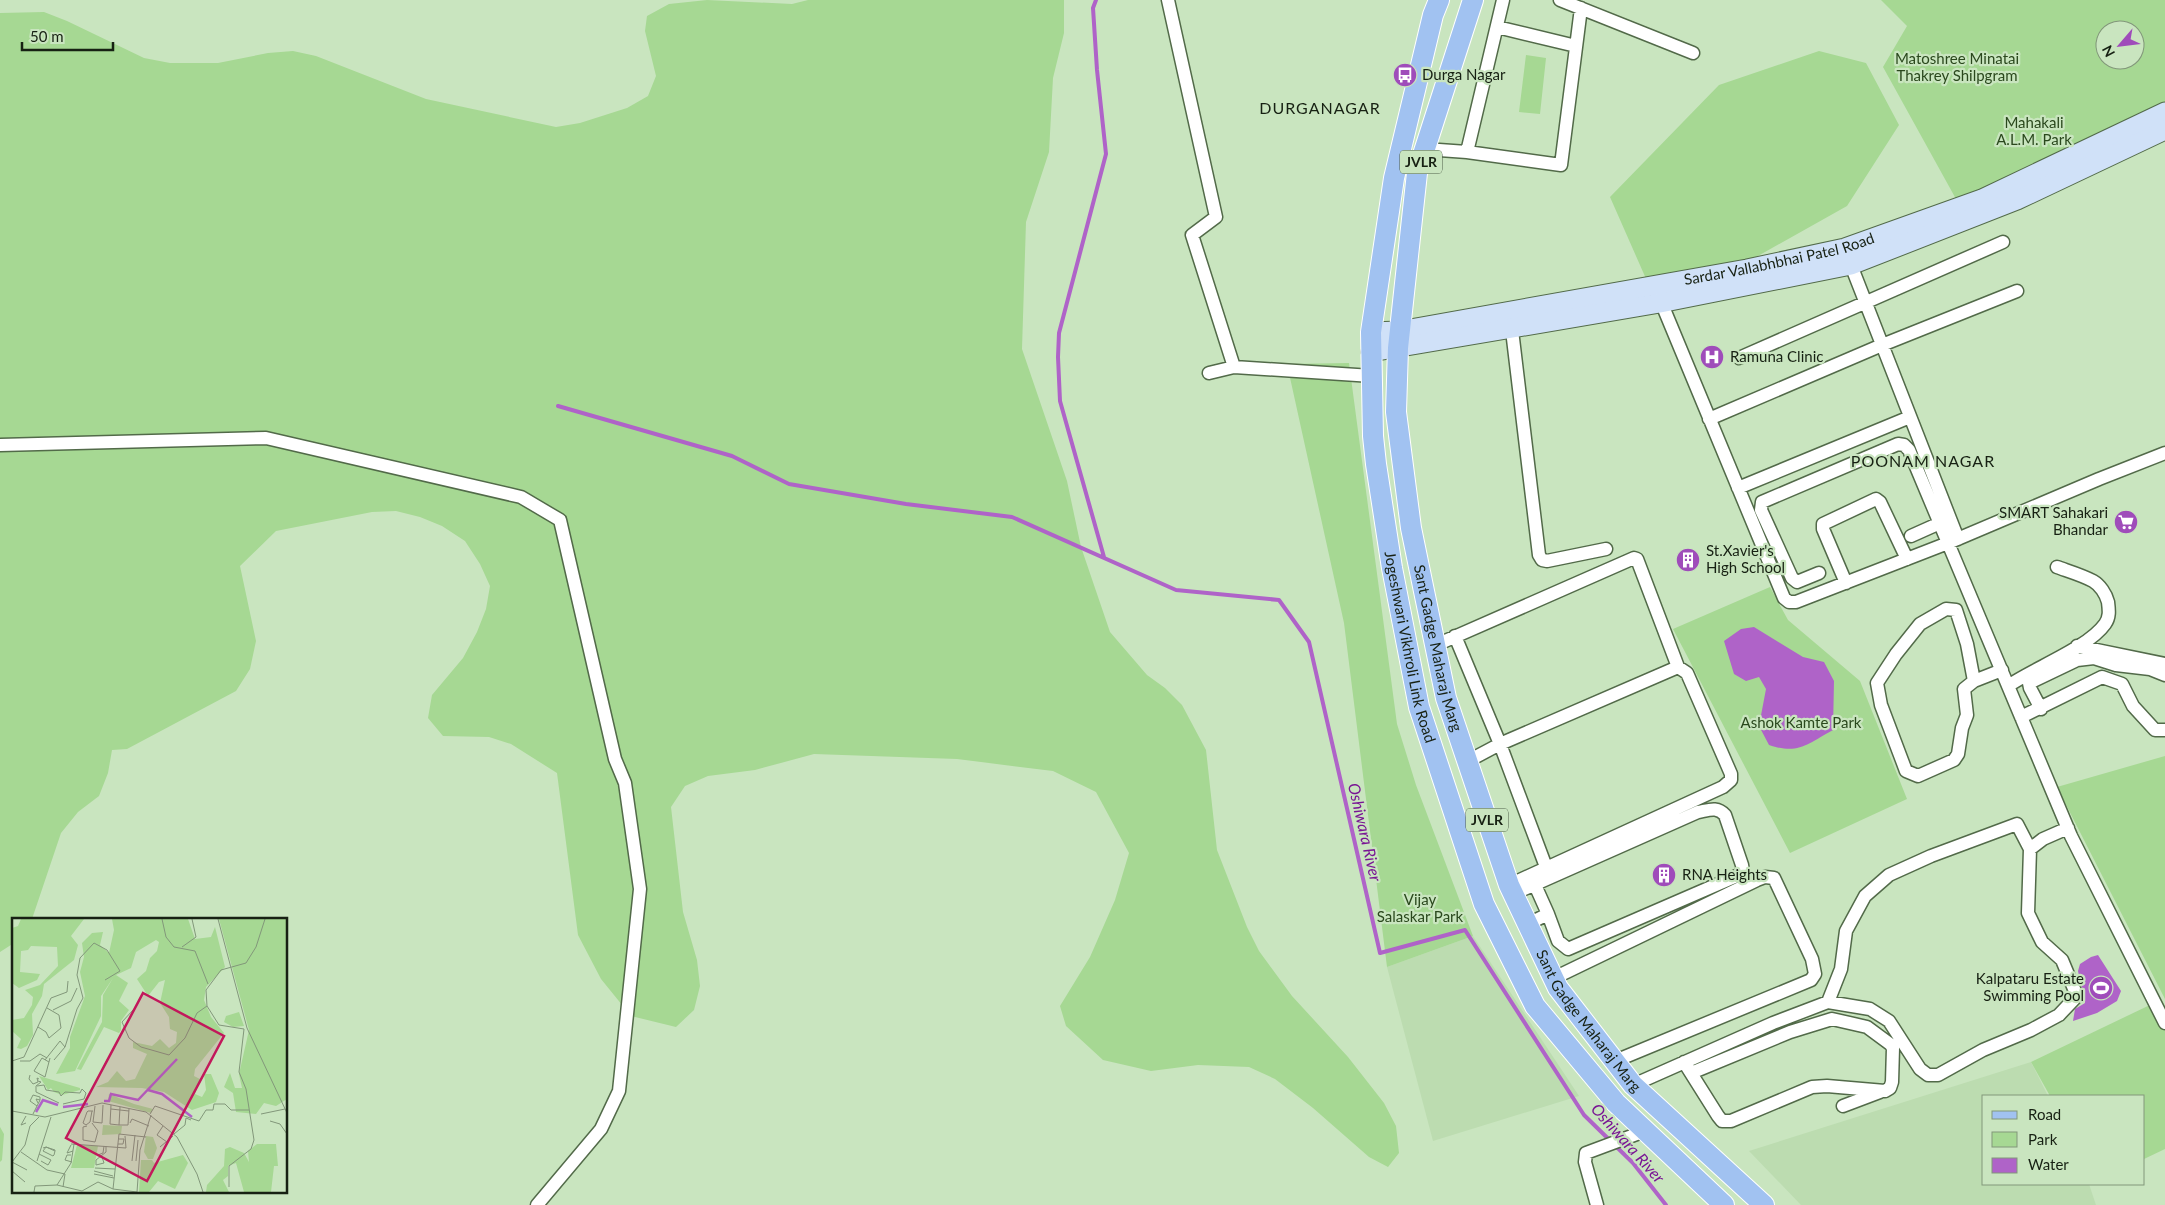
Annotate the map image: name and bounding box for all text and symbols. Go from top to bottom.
scale bar [22,20,114,52]
north arrow [2095,20,2145,70]
text: 50 m [30,27,64,45]
text: N [2098,43,2118,60]
park label: Matoshree Minatai Thakrey Shilpgram [1895,49,2019,84]
bus stop icon: Durga Nagar [1392,62,1418,88]
place label: Durga Nagar [1422,65,1506,83]
district label: DURGANAGAR [1259,98,1381,117]
park label: Mahakali A.L.M. Park [1996,113,2072,148]
road number: JVLR [1400,150,1442,173]
street label: Sardar Vallabhbhai Patel Road [1682,228,1877,288]
hospital icon: Ramuna Clinic [1699,344,1725,370]
place label: Ramuna Clinic [1730,347,1823,365]
district label: POONAM NAGAR [1851,451,1995,470]
place label: SMART Sahakari Bhandar [1999,503,2109,538]
supermarket icon: SMART Sahakari Bhandar [2113,509,2139,535]
place label: St.Xavier's High School [1706,541,1785,576]
building icon: St.Xavier's High School [1675,547,1701,573]
street label: Jogeshwari Vikhroli Link Road [1382,550,1440,745]
street label: Sant Gadge Maharaj Marg [1411,563,1467,734]
park label: Ashok Kamte Park [1741,713,1862,731]
water label: Oshiwara River [1345,781,1386,883]
road number: JVLR [1466,808,1508,832]
building icon: RNA Heights [1651,862,1677,888]
place label: RNA Heights [1682,865,1767,883]
park label: Vijay Salaskar Park [1377,890,1464,925]
inset map [12,918,288,1192]
street label: Sant Gadge Maharaj Marg [1533,946,1645,1096]
place label: Kalpataru Estate Swimming Pool [1976,969,2084,1004]
sports icon: Kalpataru Estate Swimming Pool [2088,975,2114,1001]
legend [1982,1095,2145,1185]
water label: Oshiwara River [1588,1099,1669,1187]
text: Road [2028,1105,2061,1123]
text: Park [2028,1130,2058,1148]
text: Water [2028,1155,2069,1173]

